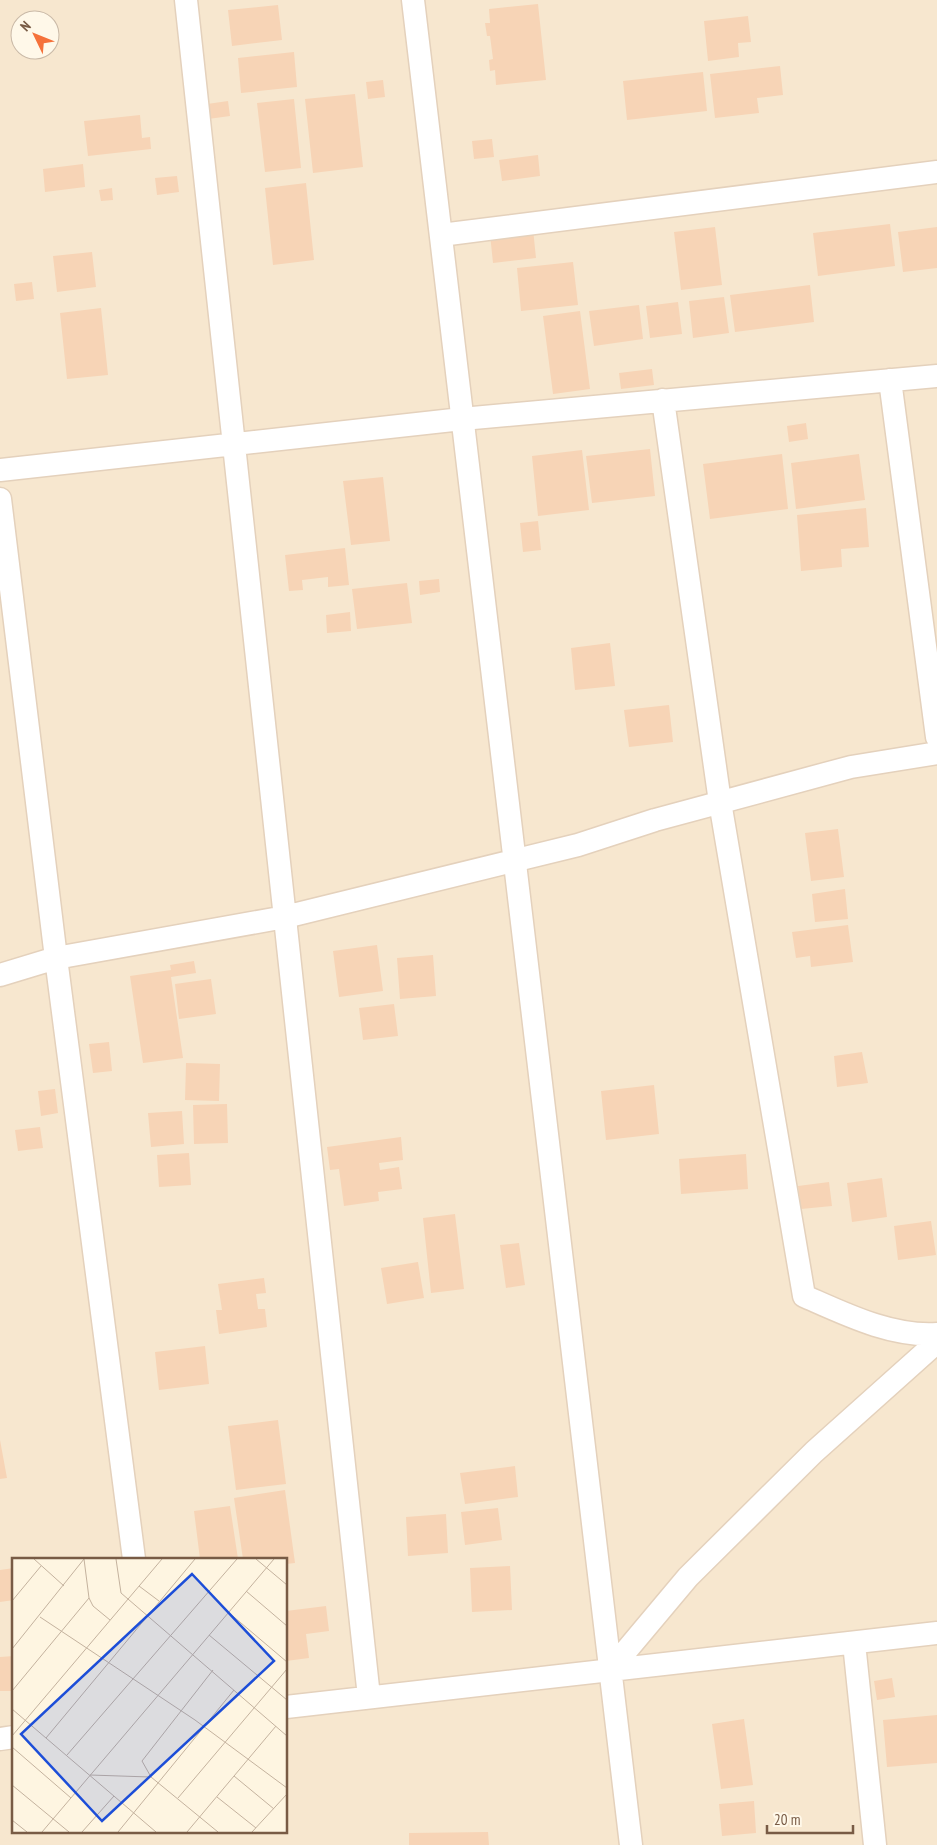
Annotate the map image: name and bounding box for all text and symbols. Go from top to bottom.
north arrow [10,10,60,60]
text: N [16,17,35,35]
inset map [12,1558,288,1832]
scale bar [767,1802,853,1834]
text: 20 m [774,1810,800,1829]

